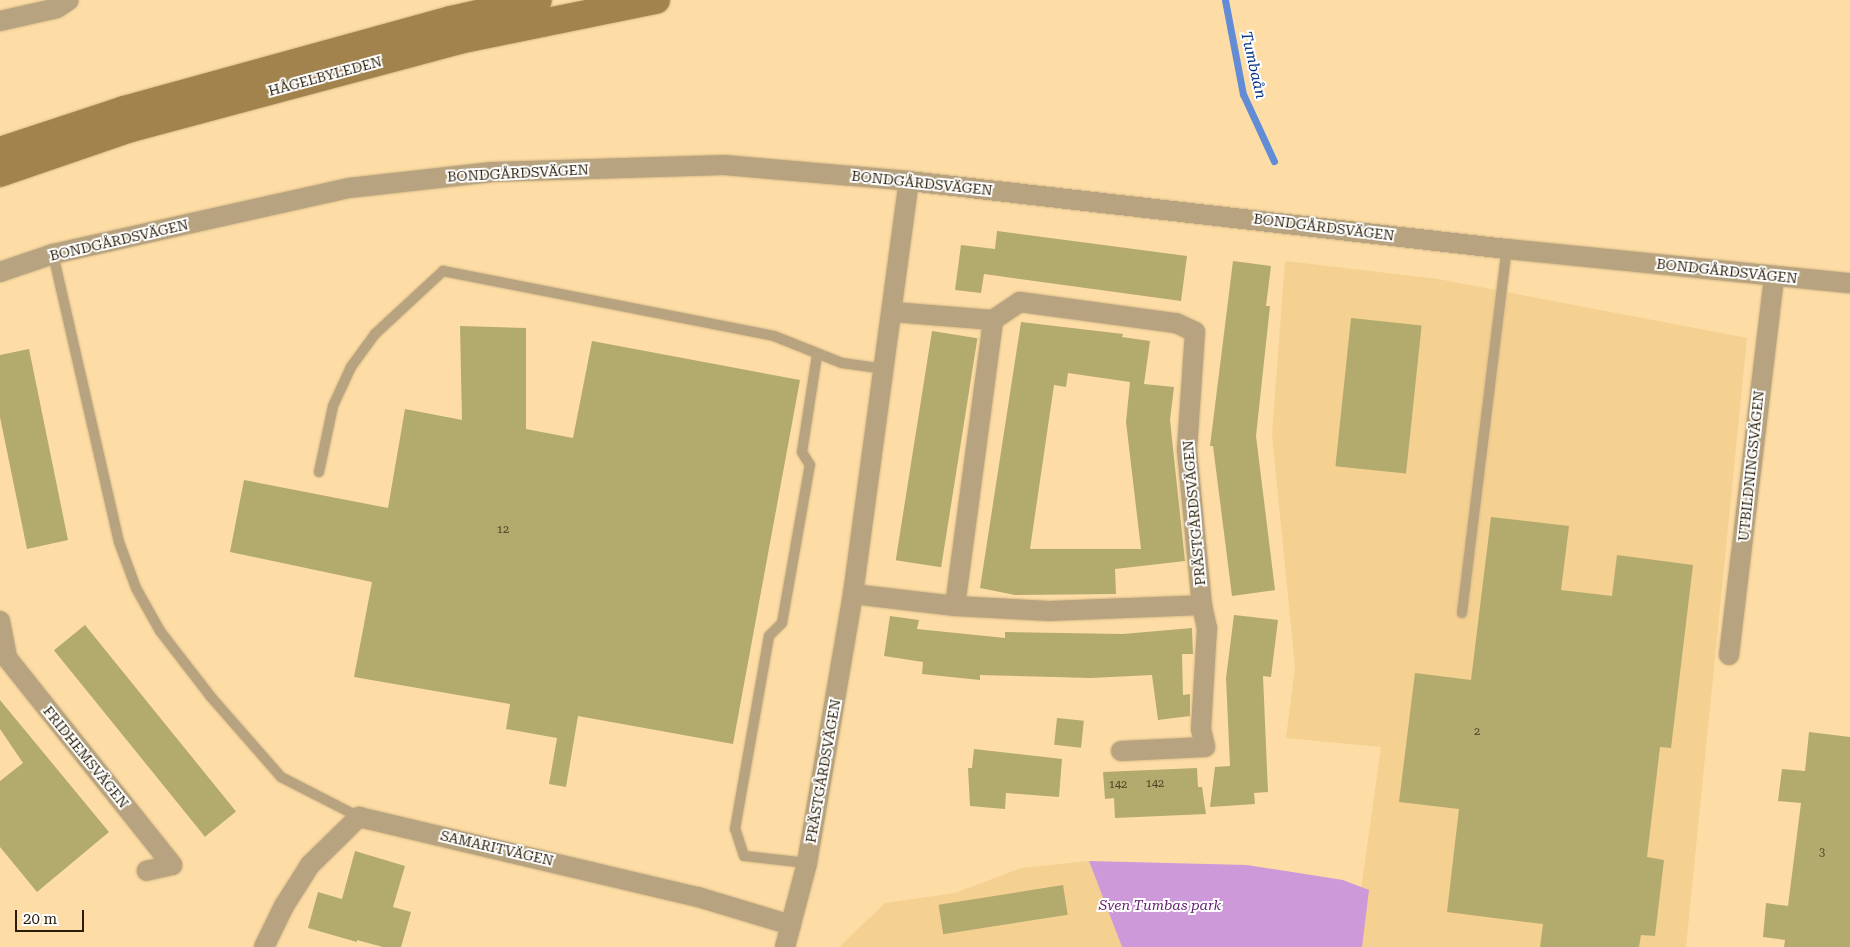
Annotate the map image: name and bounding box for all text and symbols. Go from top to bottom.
water label: Tumbaån [1237,30,1269,100]
street label: HÅGELBYLEDEN [266,53,384,99]
street label: BONDGÅRDSVÄGEN [447,161,589,185]
street label: BONDGÅRDSVÄGEN [851,167,993,199]
street label: BONDGÅRDSVÄGEN [1253,210,1395,244]
street label: BONDGÅRDSVÄGEN [48,216,190,264]
street label: BONDGÅRDSVÄGEN [1656,255,1798,287]
street label: UTBILDNINGSVÄGEN [1735,390,1767,542]
street label: PRÄSTGÅRDSVÄGEN [1179,440,1209,586]
house number: 12 [497,523,509,537]
street label: PRÄSTGÅRDSVÄGEN [802,698,844,844]
street label: FRIDHEMSVÄGEN [40,703,132,811]
house number: 2 [1474,725,1480,739]
house number: 142 [1146,777,1164,791]
house number: 142 [1109,778,1127,792]
street label: SAMARITVÄGEN [439,827,555,869]
house number: 3 [1819,846,1825,860]
park label: Sven Tumbas park [1099,897,1221,913]
scale bar [18,900,86,932]
text: 20 m [23,910,57,928]

